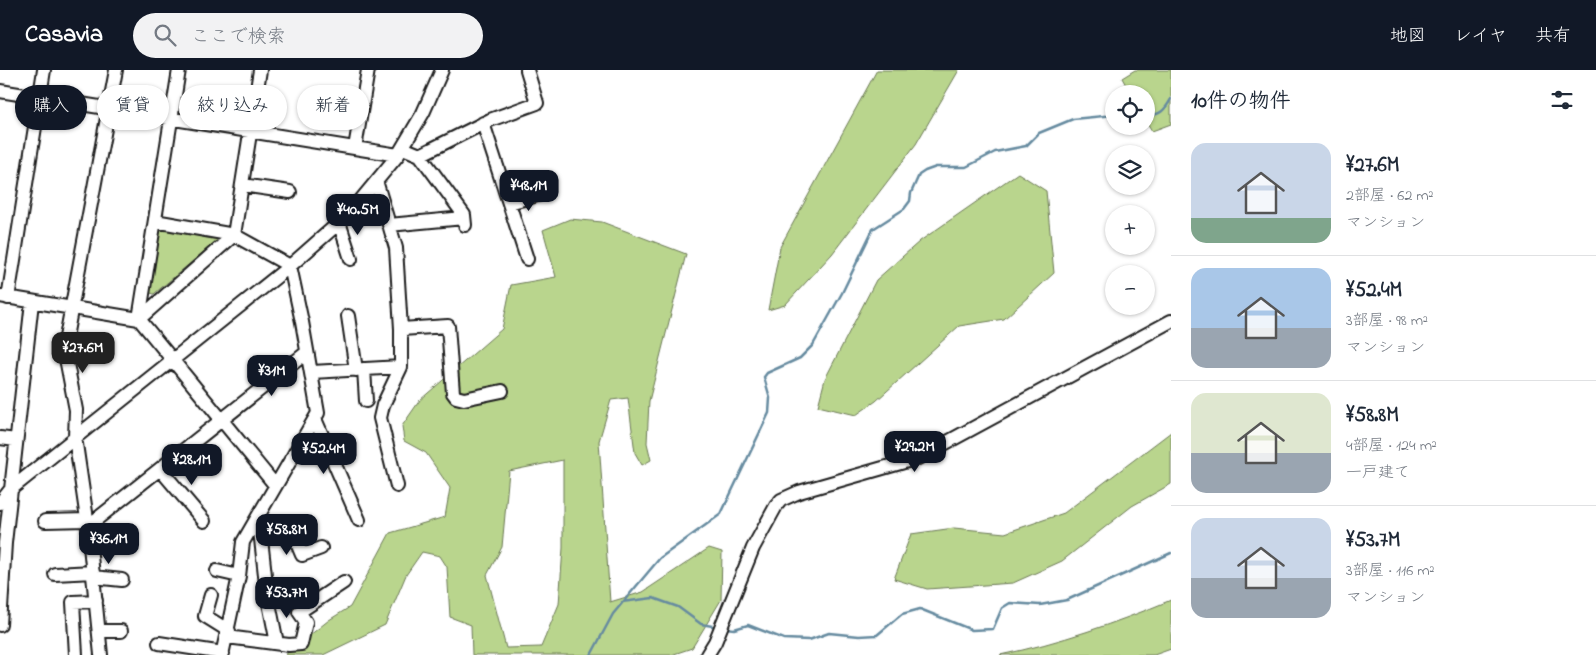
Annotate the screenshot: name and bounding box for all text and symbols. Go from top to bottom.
search box [133,13,483,58]
text: Casavia [25,18,103,53]
icon: search [151,21,179,49]
text: ここで検索 [191,24,286,51]
text: 地図 [1390,24,1426,50]
text: レイヤ [1454,24,1507,50]
text: 共有 [1535,24,1571,50]
chip: 購入 [15,85,87,130]
chip: 賃貸 [97,85,169,130]
chip: 絞り込み [179,85,287,130]
chip: 新着 [297,85,369,130]
map controls [1105,85,1155,315]
button: locate [1105,85,1155,135]
icon: filters [1548,86,1576,114]
text: 10件の物件 [1191,87,1291,117]
button: layers [1105,145,1155,195]
text: ¥27.6M [1346,151,1400,181]
icon: home [1231,163,1291,223]
pin: ¥48.1M [488,170,570,212]
text: ¥48.1M [511,174,547,198]
text: 2部屋 · 62 m² [1346,184,1434,208]
pin: ¥40.5M [317,194,399,236]
text: ¥40.5M [337,198,379,222]
button: + [1105,205,1155,255]
text: マンション [1346,211,1425,235]
button: − [1105,265,1155,315]
text: ¥52.4M [1346,276,1402,306]
icon: home [1231,288,1291,348]
text: 3部屋 · 98 m² [1346,309,1428,333]
pin: ¥27.6M [42,332,124,374]
text: ¥27.6M [63,336,103,360]
text: マンション [1346,336,1425,360]
pin: ¥31M [242,354,302,397]
text: ¥31M [258,359,286,383]
text: ¥58.8M [1346,401,1399,431]
icon: home [1231,413,1291,473]
pin: ¥29.2M [874,430,956,473]
pin: ¥52.4M [283,432,365,475]
text: 4部屋 · 124 m² [1346,434,1437,458]
text: ¥29.2M [895,435,935,459]
text: ¥52.4M [303,437,345,461]
pin: ¥28.1M [151,444,233,486]
text: ¥28.1M [173,448,211,472]
text: 一戸建て [1346,461,1410,485]
pin: ¥58.8M [246,514,328,556]
text: ¥58.8M [267,518,307,542]
pin: ¥36.1M [68,522,150,565]
text: ¥53.7M [1346,526,1401,556]
text: ¥36.1M [90,527,128,551]
icon: home [1231,538,1291,598]
text: 3部屋 · 116 m² [1346,559,1434,583]
pin: ¥53.7M [246,576,328,619]
text: ¥53.7M [266,581,308,605]
text: マンション [1346,586,1425,610]

